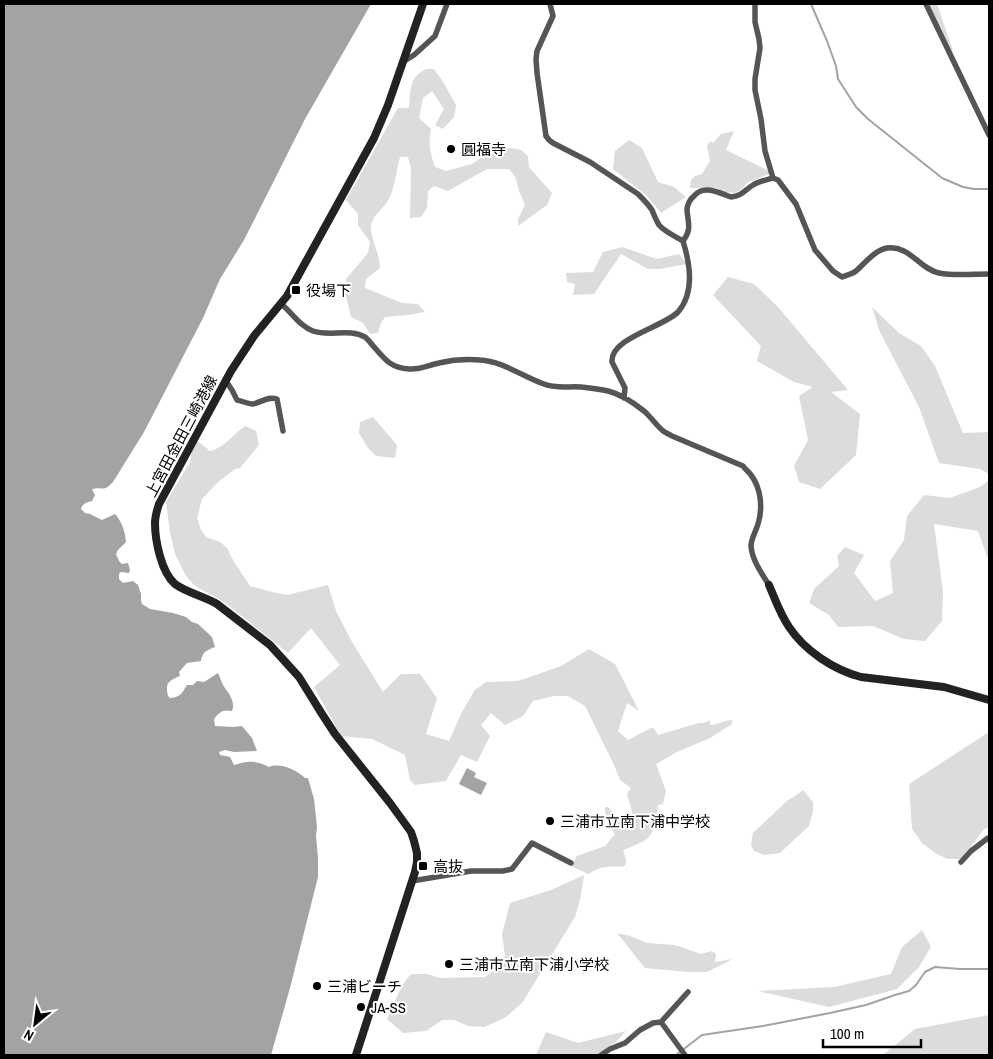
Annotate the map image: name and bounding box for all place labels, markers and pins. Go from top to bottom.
place label: 圓福寺 [461,139,506,160]
marker: 圓福寺 [445,143,457,155]
place label: 役場下 [306,280,351,301]
marker: 役場下 [290,284,302,296]
place label: 三浦市立南下浦中学校 [560,811,710,832]
marker: 三浦市立南下浦中学校 [544,815,556,827]
place label: 高抜 [433,856,463,877]
marker: 高抜 [417,860,429,872]
place label: 三浦市立南下浦小学校 [459,954,609,975]
marker: 三浦市立南下浦小学校 [443,958,455,970]
place label: 三浦ビーチ [327,976,402,997]
marker: 三浦ビーチ [311,980,323,992]
place label: JA-SS [371,997,406,1018]
marker: JA-SS [355,1001,367,1013]

